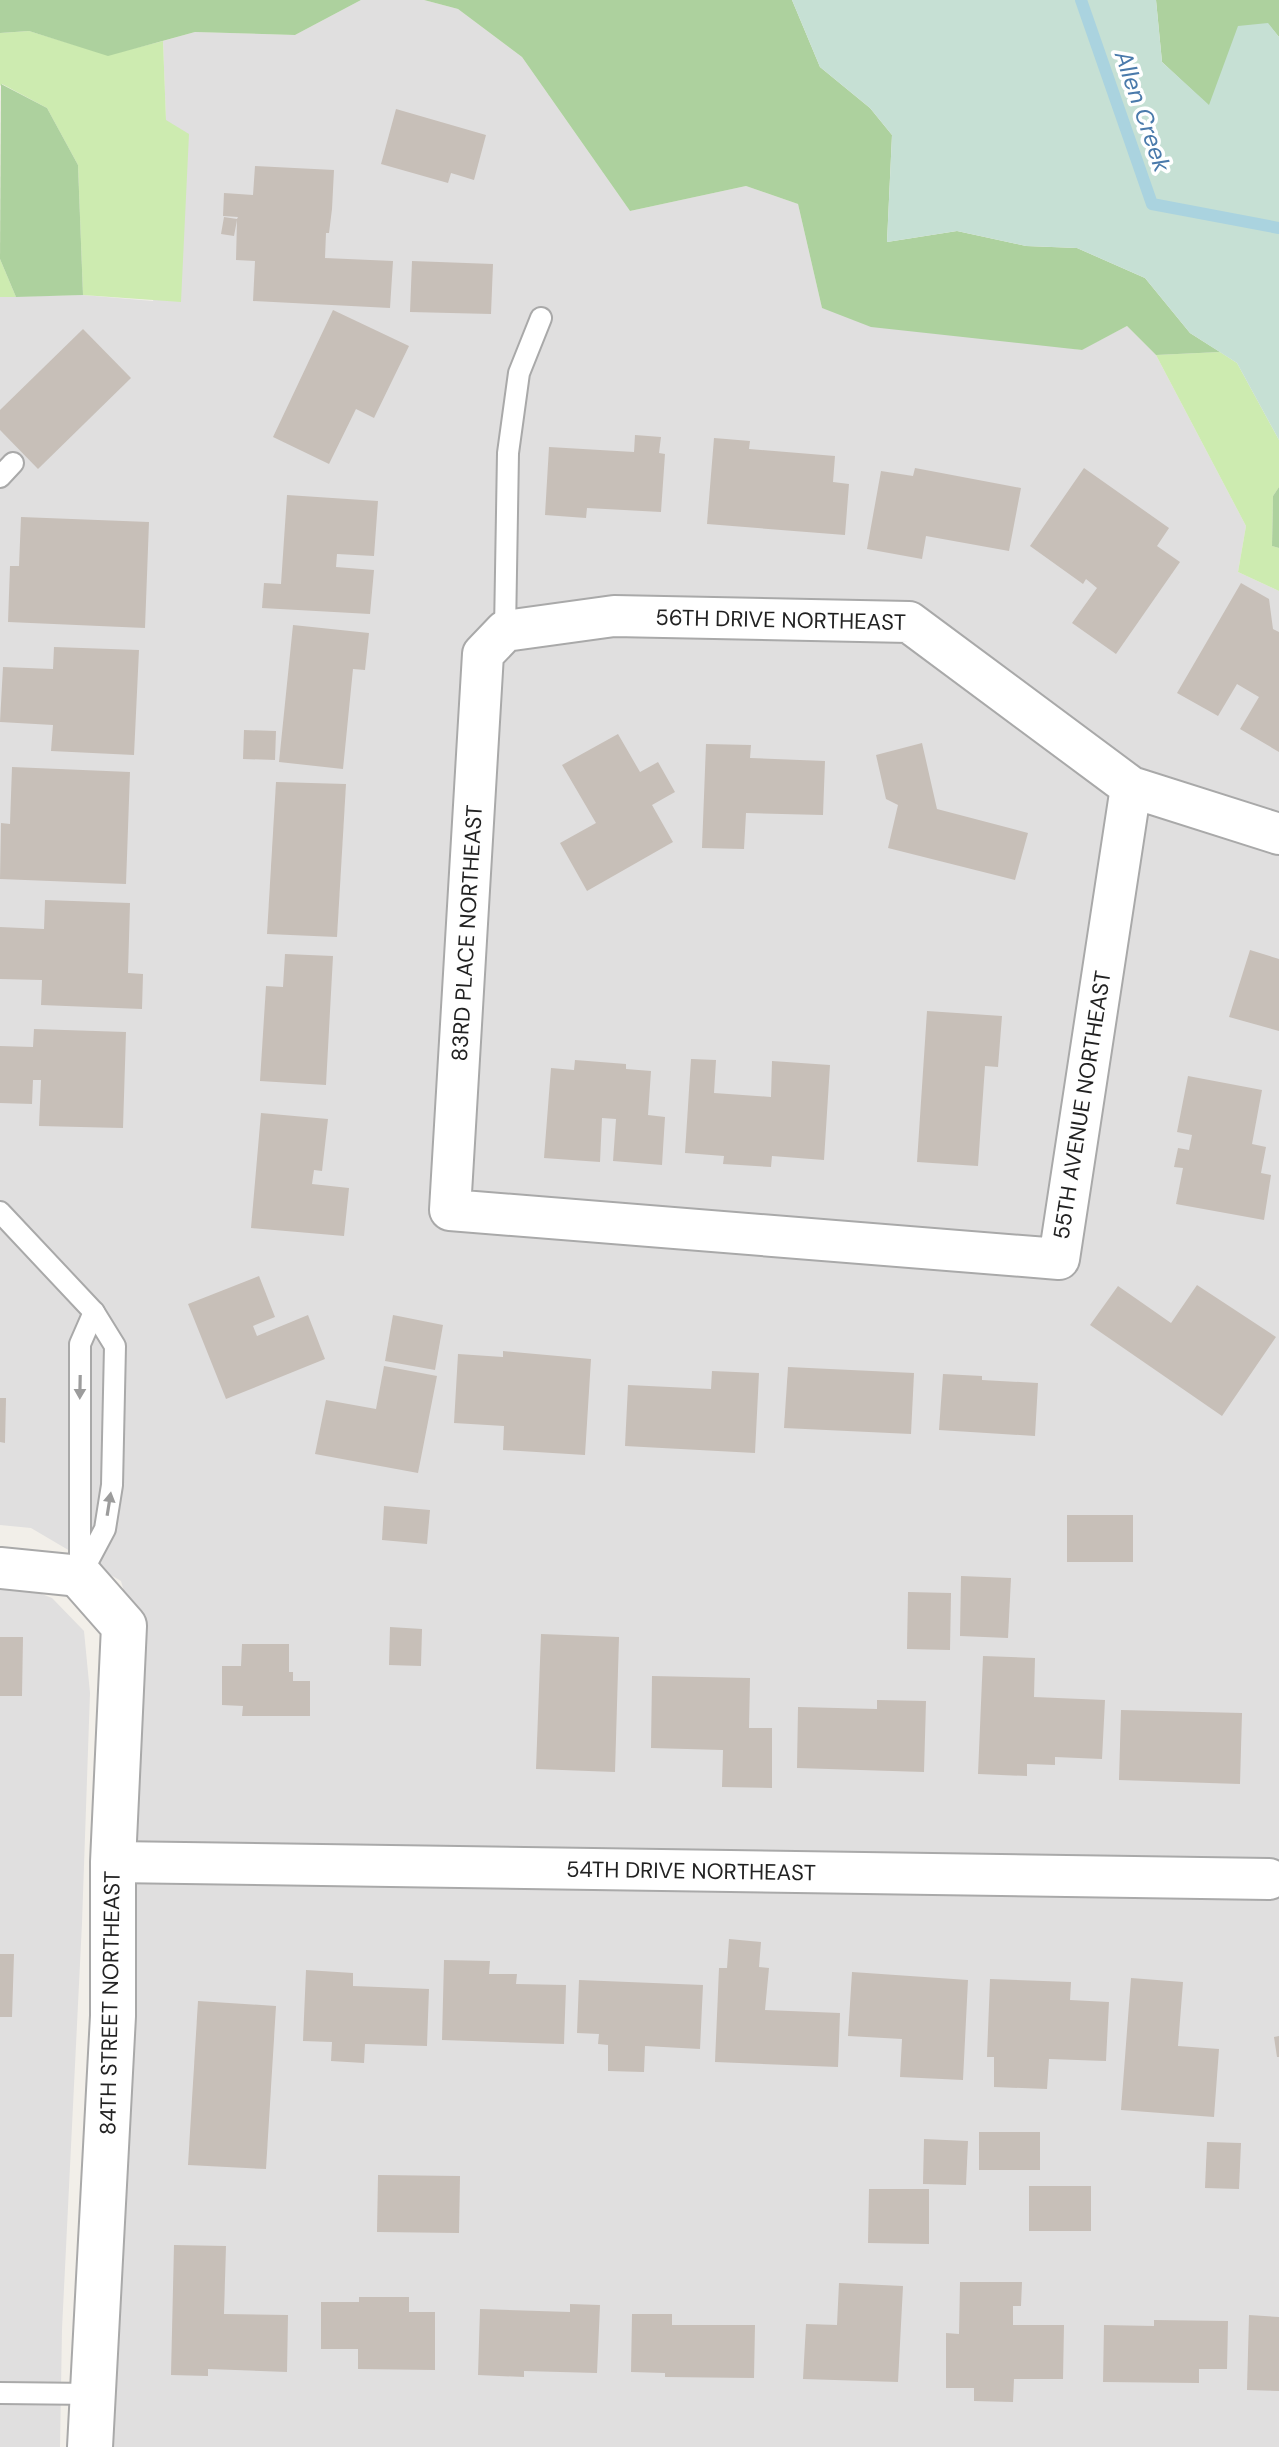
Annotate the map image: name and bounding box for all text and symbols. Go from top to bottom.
water label: Allen Creek [1107,45,1178,176]
street label: 56TH DRIVE NORTHEAST [655,602,906,636]
street label: 83RD PLACE NORTHEAST [444,804,489,1062]
street label: 55TH AVENUE NORTHEAST [1046,969,1118,1241]
one-way arrow [74,1375,86,1400]
one-way arrow [103,1491,116,1516]
street label: 54TH DRIVE NORTHEAST [566,1854,816,1887]
street label: 84TH STREET NORTHEAST [93,1871,127,2135]

